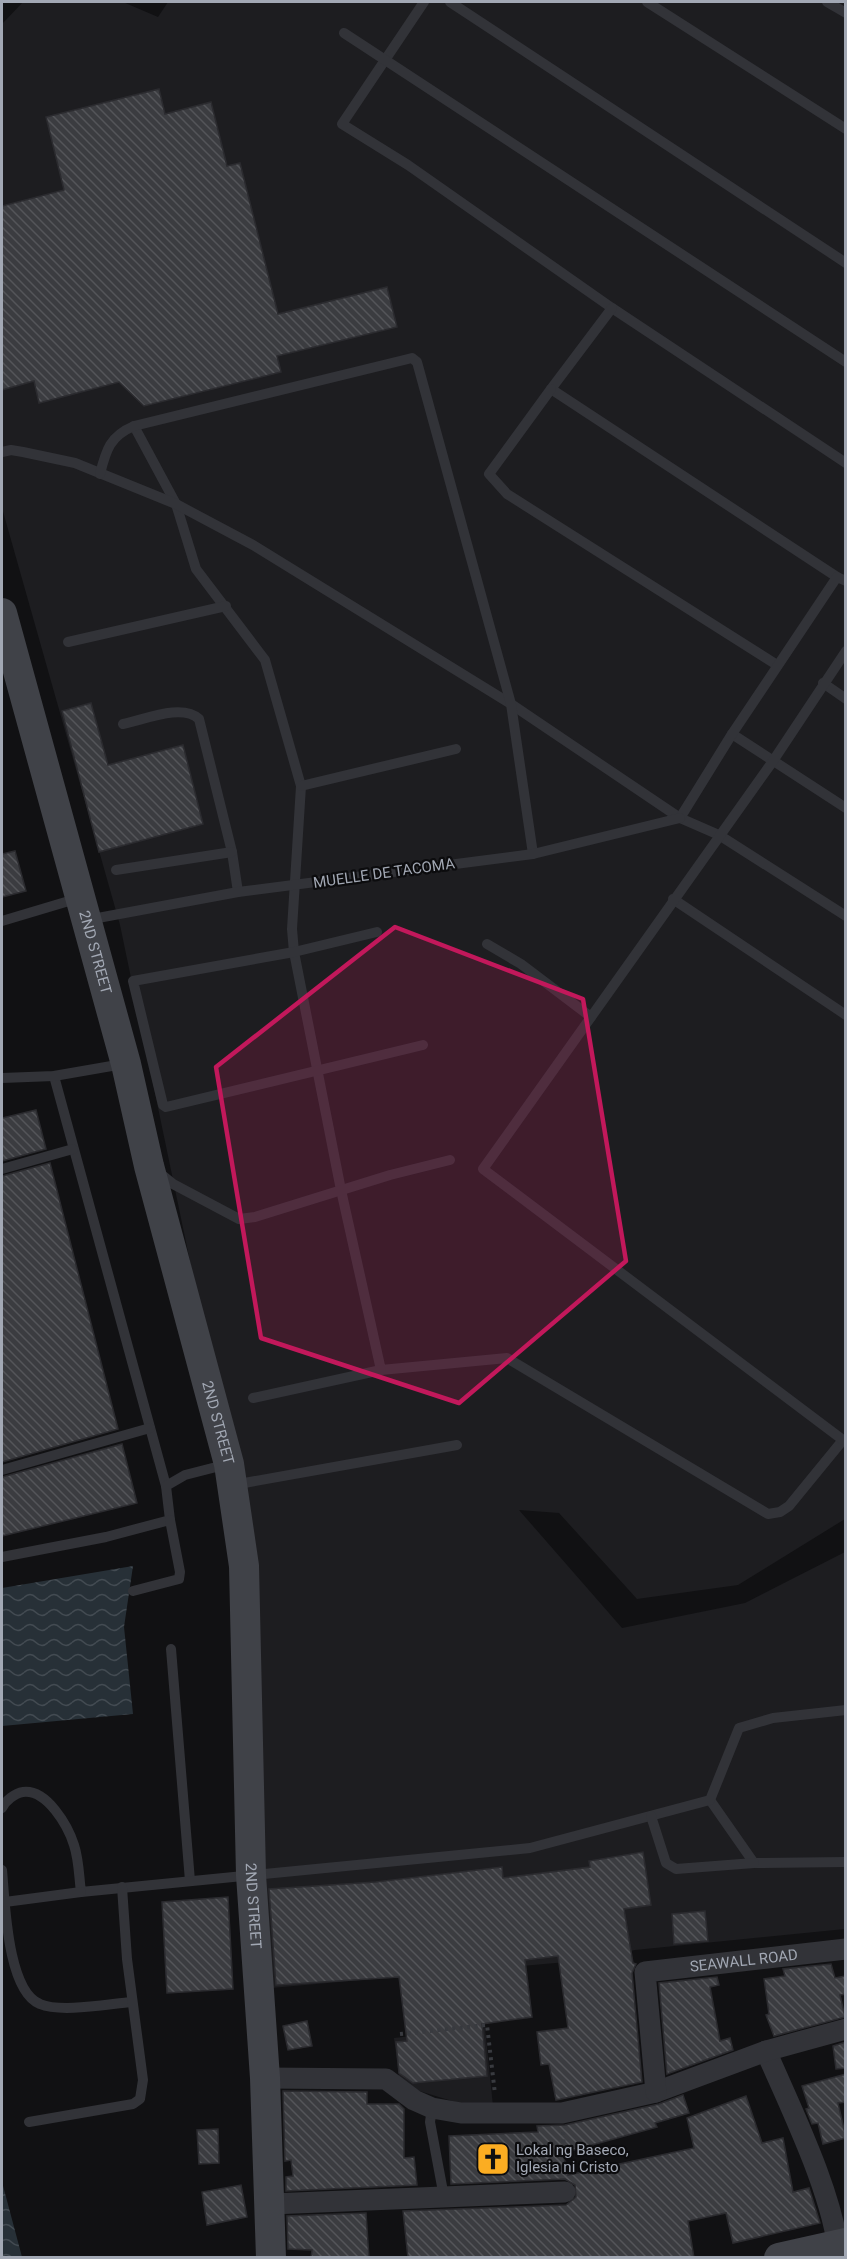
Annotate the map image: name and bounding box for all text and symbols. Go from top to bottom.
street label: MUELLE DE TACOMA [312,854,456,892]
street label: 2ND STREET [75,909,115,996]
street label: 2ND STREET [198,1379,238,1467]
street label: 2ND STREET [242,1863,265,1949]
street label: SEAWALL ROAD [689,1946,799,1976]
church icon: Lokal ng Baseco, Iglesia ni Cristo [475,2141,511,2177]
place label: Lokal ng Baseco, Iglesia ni Cristo [516,2141,629,2176]

